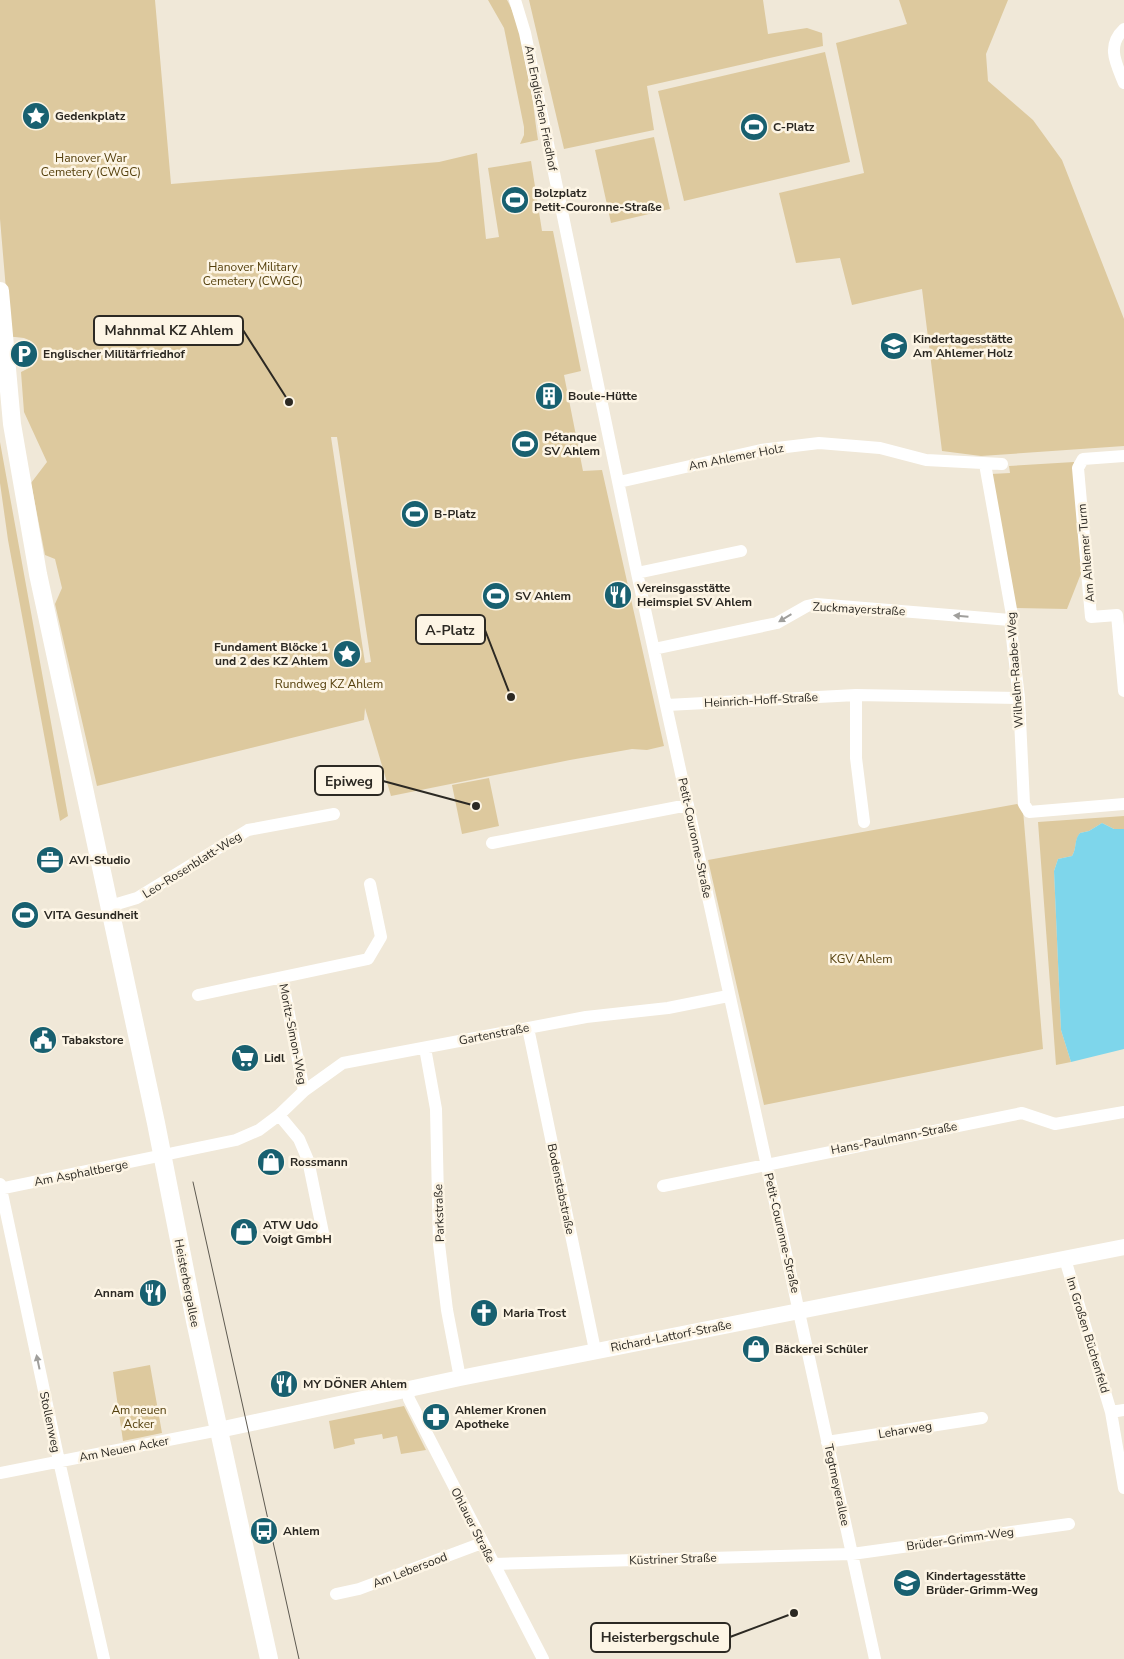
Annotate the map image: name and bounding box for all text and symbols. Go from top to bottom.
street label: Am Englischen Friedhof [521,44,561,173]
place icon: Gedenkplatz [21,101,51,131]
place label: Gedenkplatz [55,108,126,124]
sports icon: C-Platz [739,112,769,142]
place label: C-Platz [773,119,815,135]
park label: Hanover War Cemetery (CWGC) [41,150,141,180]
sports icon: Bolzplatz Petit-Couronne-Straße [500,185,530,215]
place label: Bolzplatz Petit-Couronne-Straße [534,185,662,215]
park label: Hanover Military Cemetery (CWGC) [203,259,303,289]
callout: Mahnmal KZ Ahlem [94,316,243,345]
text: Mahnmal KZ Ahlem [105,321,233,340]
school or university icon: Kindertagesstätte Am Ahlemer Holz [879,331,909,361]
place label: Kindertagesstätte Am Ahlemer Holz [913,331,1013,361]
parking icon: Englischer Militärfriedhof [9,339,39,369]
place label: Englischer Militärfriedhof [43,346,186,362]
building icon: Boule-Hütte [534,381,564,411]
place label: Boule-Hütte [568,388,638,404]
sports icon: Pétanque SV Ahlem [510,429,540,459]
place label: Pétanque SV Ahlem [544,429,600,459]
street label: Am Ahlemer Holz [687,440,785,474]
sports icon: B-Platz [400,499,430,529]
street label: Am Ahlemer Turm [1074,503,1098,603]
place label: B-Platz [434,506,476,522]
restaurant icon: Vereinsgasstätte Heimspiel SV Ahlem [603,580,633,610]
place label: Vereinsgasstätte Heimspiel SV Ahlem [636,580,752,610]
sports icon: SV Ahlem [481,581,511,611]
place label: SV Ahlem [515,588,571,604]
street label: Zuckmayerstraße [812,599,906,619]
street label: Wilhelm-Raabe-Weg [1003,611,1027,729]
one-way arrow [953,612,969,620]
one-way arrow [778,614,791,623]
callout: A-Platz [416,615,485,644]
text: A-Platz [425,621,475,640]
place label: Fundament Blöcke 1 und 2 des KZ Ahlem [214,639,328,669]
place icon: Fundament Blöcke 1 und 2 des KZ Ahlem [332,639,362,669]
park label: Rundweg KZ Ahlem [275,676,383,692]
street label: Heinrich-Hoff-Straße [704,689,818,711]
callout: Epiweg [315,766,383,795]
text: Epiweg [325,772,373,791]
street label: Petit-Couronne-Straße [674,776,716,900]
street label: Leo-Rosenblatt-Weg [140,828,244,902]
office icon: AVI-Studio [35,845,65,875]
place label: AVI-Studio [69,852,130,868]
sports icon: VITA Gesundheit [10,900,40,930]
place label: VITA Gesundheit [43,907,139,923]
park label: KGV Ahlem [830,951,892,967]
street label: Moritz-Simon-Weg [275,982,311,1086]
street label: Gartenstraße [457,1019,531,1049]
public building icon: Tabakstore [28,1025,58,1055]
place label: Tabakstore [62,1032,124,1048]
supermarket icon: Lidl [230,1043,260,1073]
place label: Lidl [264,1050,285,1066]
street label: Hans-Paulmann-Straße [830,1118,958,1158]
street label: Bodenstabstraße [544,1142,578,1236]
shop icon: Rossmann [256,1147,286,1177]
place label: Rossmann [290,1154,348,1170]
street label: Am Asphaltberge [33,1156,129,1190]
street label: Petit-Couronne-Straße [760,1171,804,1295]
street label: Parkstraße [430,1184,448,1242]
shop icon: ATW Udo Voigt GmbH [229,1217,259,1247]
place label: ATW Udo Voigt GmbH [262,1217,332,1247]
street label: Heisterbergallee [171,1237,203,1329]
street label: Im Großen Büchenfeld [1063,1275,1113,1395]
restaurant icon: Annam [138,1278,168,1308]
place label: Annam [94,1285,134,1301]
church icon: Maria Trost [469,1298,499,1328]
place label: Maria Trost [503,1305,566,1321]
street label: Richard-Lattorf-Straße [609,1316,733,1356]
shop icon: Bäckerei Schüler [741,1334,771,1364]
place label: Bäckerei Schüler [775,1341,868,1357]
one-way arrow [33,1354,41,1370]
restaurant icon: MY DÖNER Ahlem [269,1369,299,1399]
place label: MY DÖNER Ahlem [303,1376,407,1392]
street label: Stollenweg [36,1390,64,1454]
park label: Am neuen Acker [111,1402,167,1432]
pharmacy icon: Ahlemer Kronen Apotheke [421,1402,451,1432]
place label: Ahlemer Kronen Apotheke [455,1402,546,1432]
street label: Leharweg [877,1418,933,1442]
street label: Am Neuen Acker [78,1432,171,1466]
street label: Tegtmeyerallee [821,1443,853,1527]
street label: Ohlauer Straße [447,1485,499,1565]
bus stop icon: Ahlem [249,1516,279,1546]
place label: Ahlem [283,1523,320,1539]
street label: Brüder-Grimm-Weg [905,1524,1015,1554]
street label: Am Lebersood [370,1548,450,1592]
street label: Küstriner Straße [629,1549,717,1569]
school or university icon: Kindertagesstätte Brüder-Grimm-Weg [892,1568,922,1598]
place label: Kindertagesstätte Brüder-Grimm-Weg [926,1568,1038,1598]
callout: Heisterbergschule [591,1623,730,1652]
text: Heisterbergschule [601,1628,720,1647]

